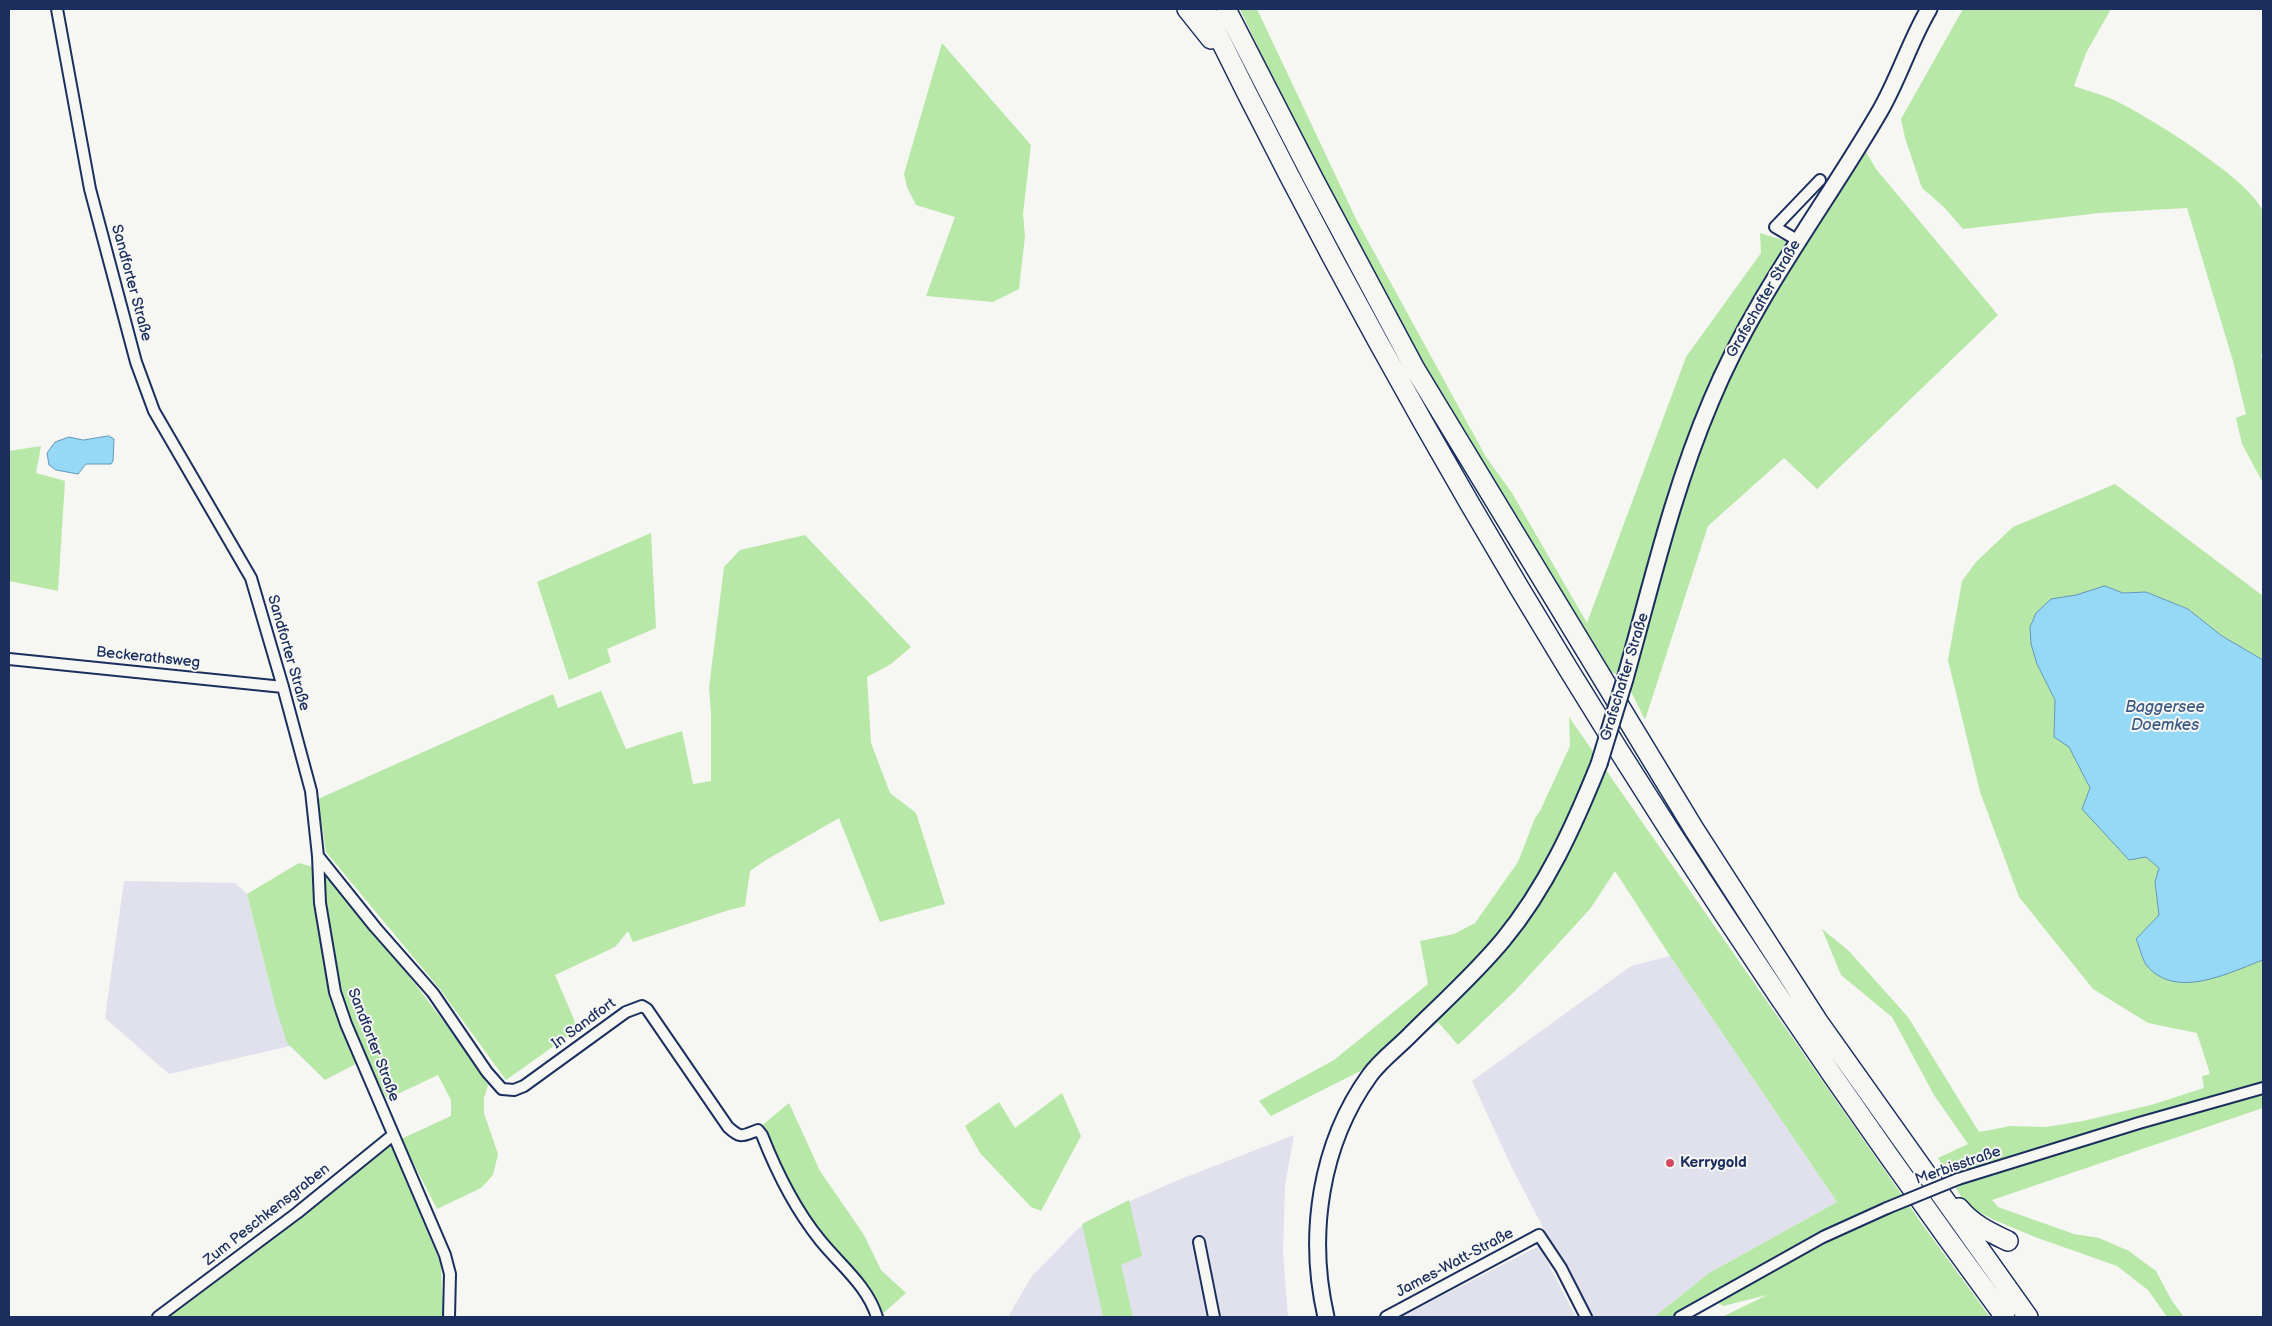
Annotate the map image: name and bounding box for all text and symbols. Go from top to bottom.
street label: Sandforter Straße [107,223,155,343]
street label: Grafschafter Straße [1723,237,1805,361]
street label: Sandforter Straße [263,593,313,713]
street label: Grafschafter Straße [1597,611,1653,743]
street label: Beckerathsweg [95,644,201,672]
water label: Baggersee Doemkes [2125,698,2205,736]
street label: Sandforter Straße [343,986,403,1104]
street label: In Sandfort [549,995,619,1053]
street label: Merbisstraße [1913,1143,2003,1189]
place label: Kerrygold [1680,1154,1747,1172]
marker: Kerrygold [1664,1157,1676,1169]
street label: Zum Peschkensgraben [200,1160,334,1270]
street label: James-Watt-Straße [1393,1224,1517,1302]

